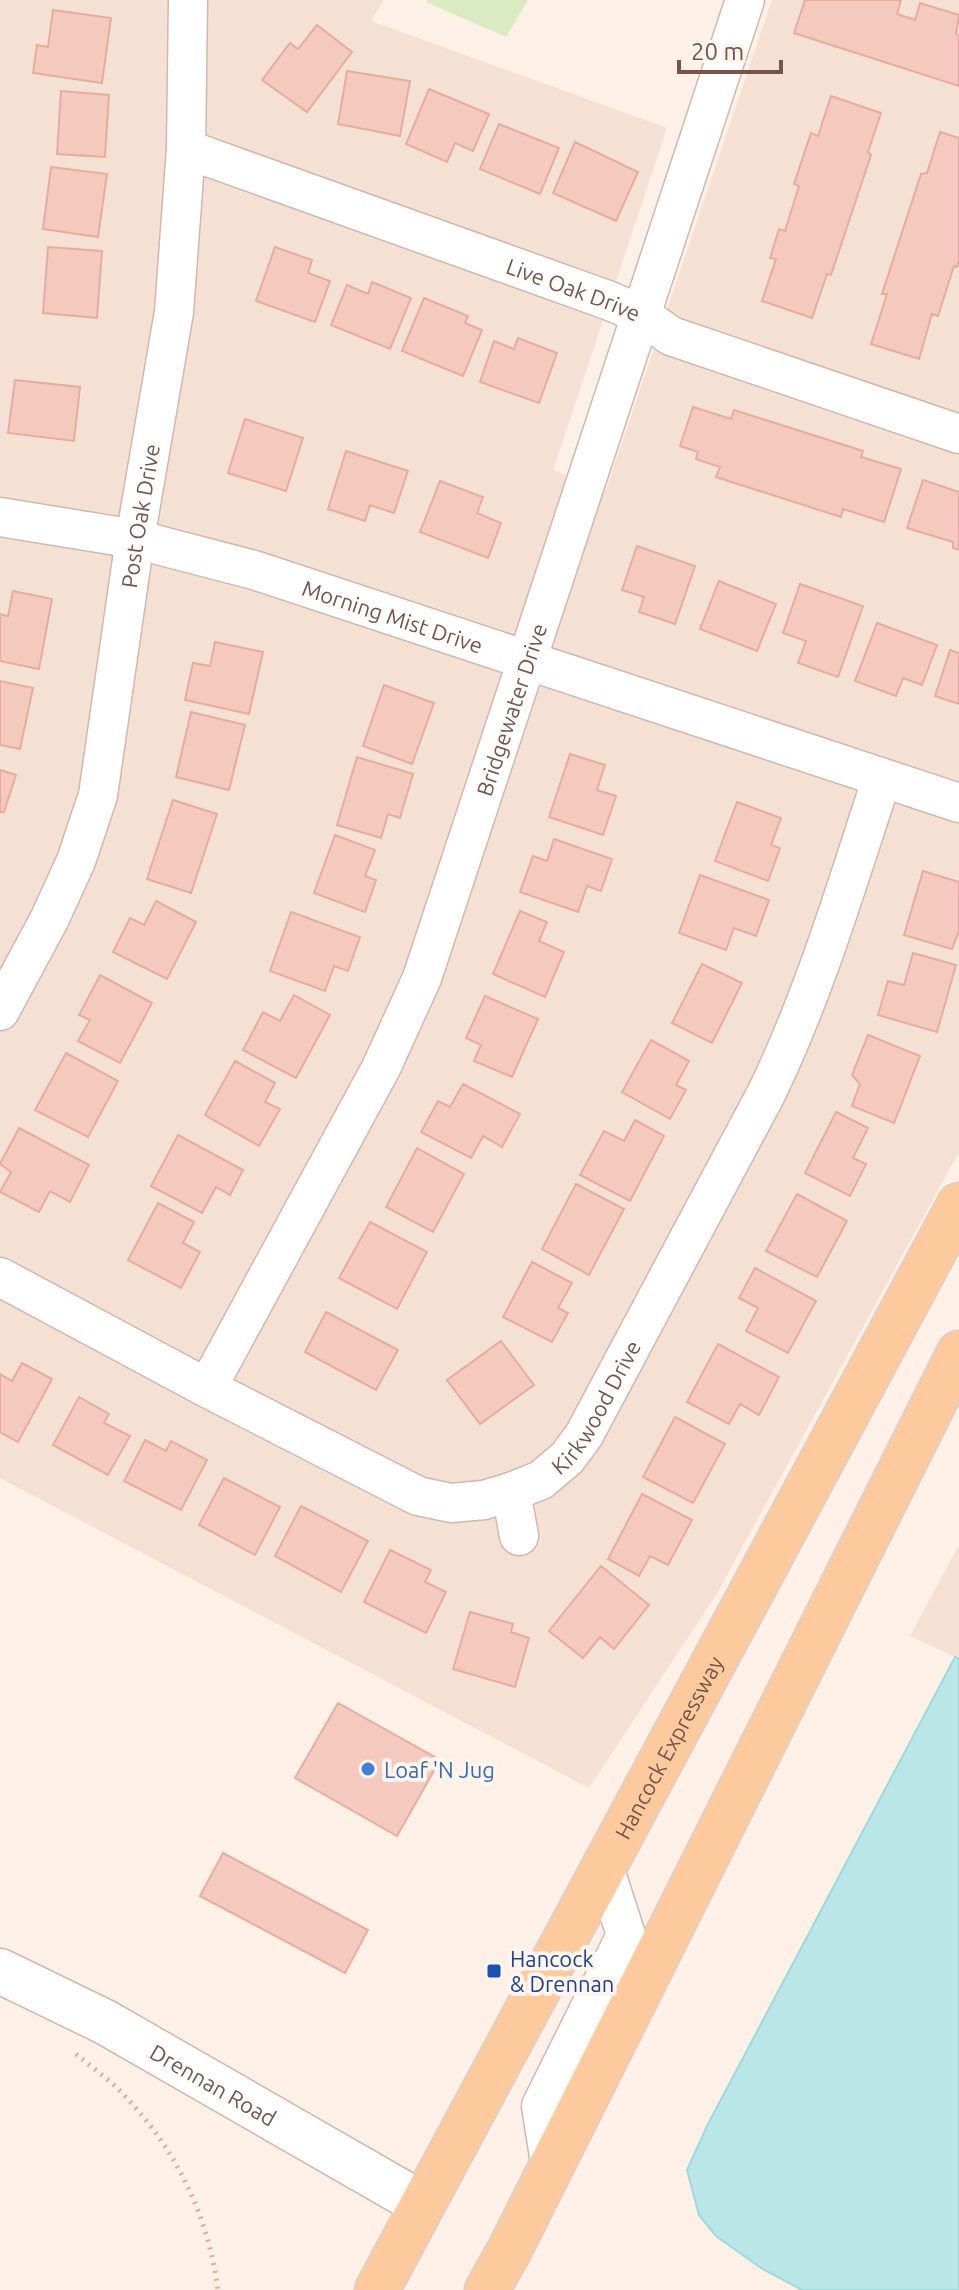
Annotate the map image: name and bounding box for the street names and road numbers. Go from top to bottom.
street label: Live Oak Drive [503,252,644,325]
street label: Post Oak Drive [116,442,164,590]
street label: Morning Mist Drive [300,574,486,657]
street label: Bridgewater Drive [471,620,551,799]
street label: Kirkwood Drive [546,1336,645,1479]
street label: Hancock Expressway [609,1651,728,1843]
street label: Drennan Road [146,2038,281,2130]

